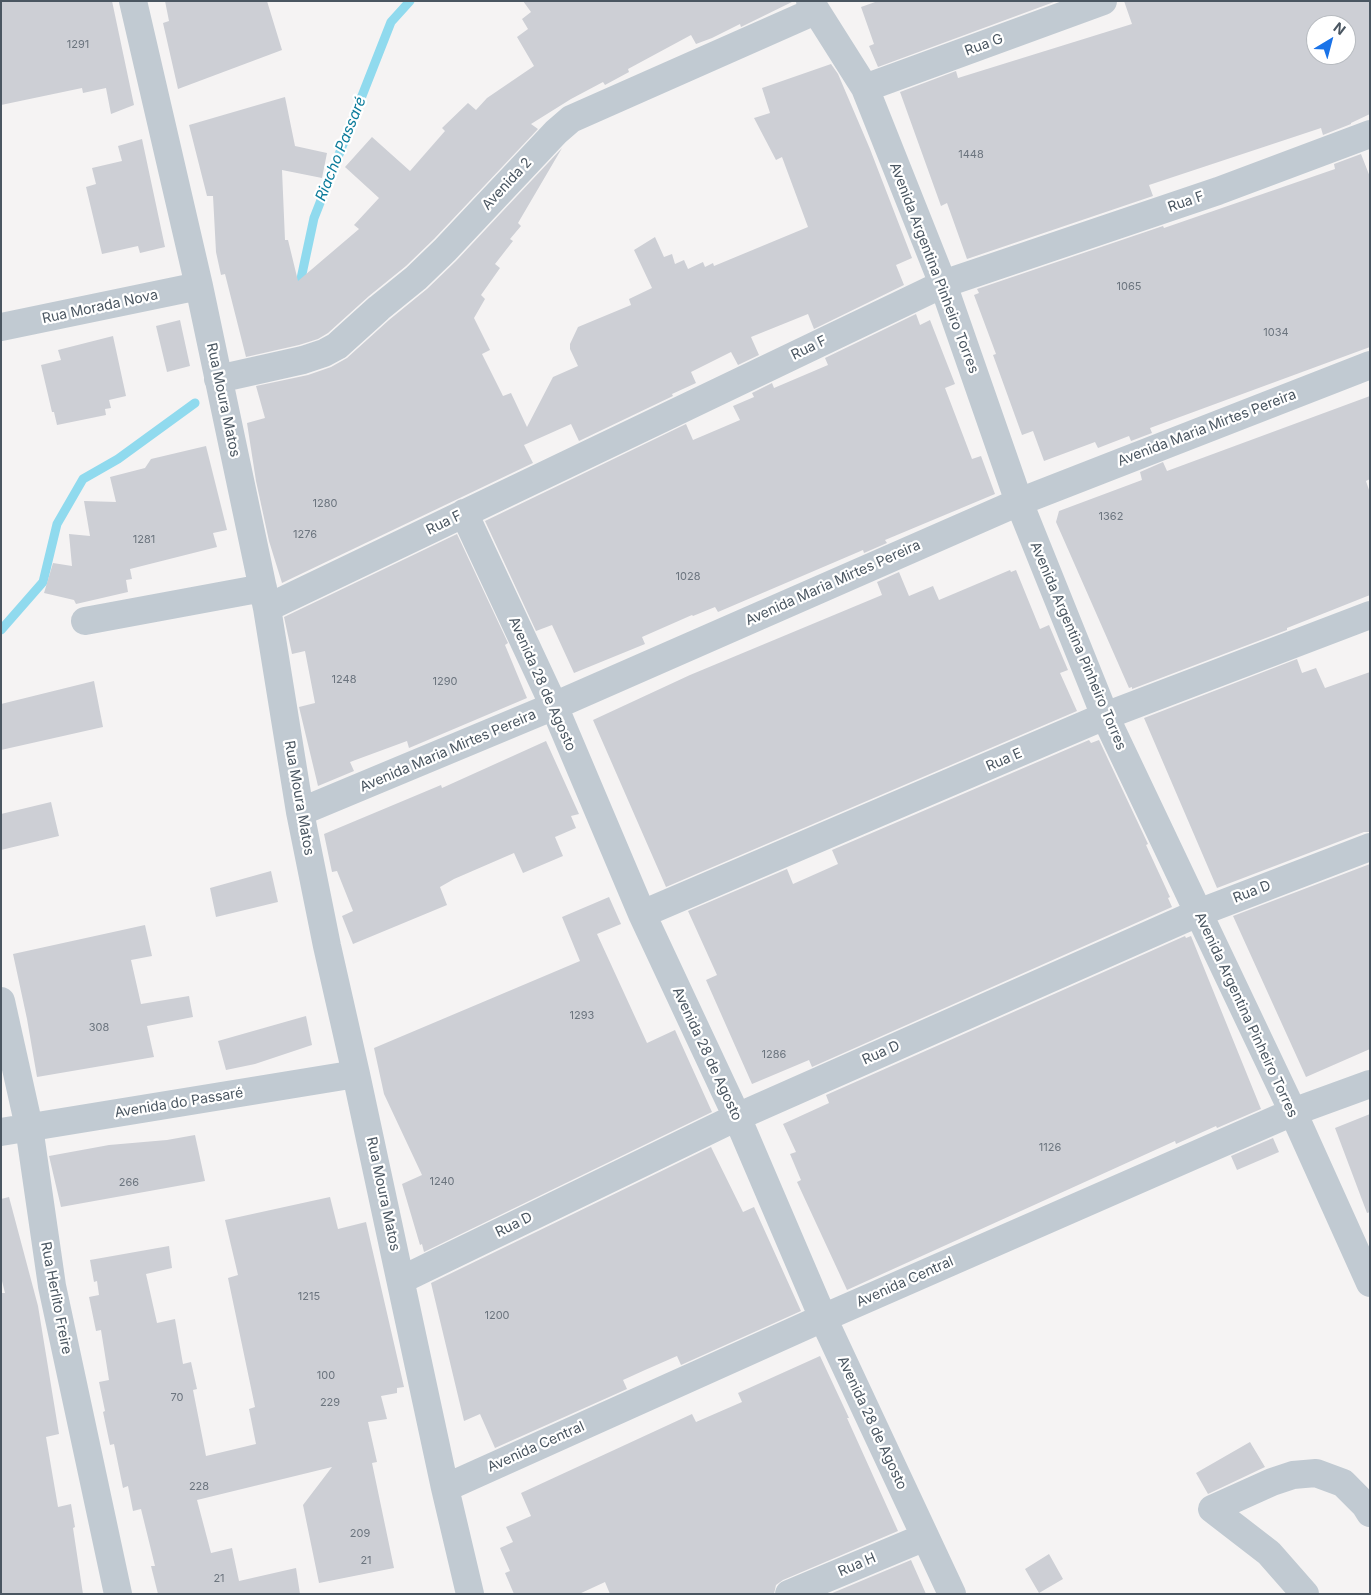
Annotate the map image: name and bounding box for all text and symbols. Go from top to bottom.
north arrow [1306,15,1356,65]
text: N [1330,18,1349,38]
street label: Rua G [963,30,1005,60]
house number: 1291 [67,38,89,52]
water label: Riacho Passaré [312,94,370,204]
house number: 1448 [958,148,984,162]
street label: Avenida 2 [479,154,535,214]
street label: Avenida Argentina Pinheiro Torres [886,160,982,376]
street label: Rua F [1166,188,1206,216]
house number: 1065 [1117,280,1141,294]
street label: Rua Morada Nova [41,287,159,327]
house number: 1034 [1263,326,1289,340]
street label: Rua F [789,332,829,364]
street label: Rua Moura Matos [203,341,243,459]
street label: Avenida Maria Mirtes Pereira [1115,386,1299,470]
house number: 1280 [313,497,337,511]
street label: Rua F [424,507,464,539]
house number: 1362 [1099,510,1123,524]
house number: 1276 [293,528,317,542]
house number: 1281 [133,533,155,547]
street label: Avenida Maria Mirtes Pereira [743,537,923,629]
street label: Avenida Argentina Pinheiro Torres [1026,539,1130,753]
house number: 1028 [676,570,700,584]
street label: Avenida 28 de Agosto [505,614,579,754]
house number: 1248 [332,673,356,687]
house number: 1290 [433,675,457,689]
street label: Avenida Maria Mirtes Pereira [357,706,539,796]
street label: Rua Moura Matos [281,739,317,857]
street label: Rua E [983,745,1025,775]
street label: Rua D [1231,877,1273,907]
street label: Avenida Argentina Pinheiro Torres [1191,910,1301,1120]
street label: Avenida 28 de Agosto [669,985,745,1123]
house number: 1293 [570,1009,594,1023]
house number: 308 [89,1021,109,1035]
street label: Rua D [860,1037,902,1069]
house number: 1286 [762,1048,786,1062]
street label: Avenida do Passaré [113,1085,245,1121]
street label: Rua Moura Matos [363,1135,403,1253]
house number: 1126 [1039,1141,1061,1155]
house number: 1240 [429,1175,455,1189]
house number: 266 [119,1176,139,1190]
street label: Rua D [493,1209,535,1241]
street label: Rua Herlito Freire [37,1240,75,1356]
street label: Avenida Central [854,1253,956,1311]
house number: 1215 [298,1290,320,1304]
house number: 1200 [484,1309,510,1323]
street label: Avenida 28 de Agosto [834,1354,910,1492]
house number: 100 [317,1369,335,1383]
house number: 70 [171,1391,183,1405]
house number: 229 [320,1396,340,1410]
street label: Avenida Central [485,1418,587,1476]
house number: 228 [189,1480,209,1494]
house number: 209 [350,1527,370,1541]
street label: Rua H [836,1550,878,1580]
house number: 21 [360,1554,372,1568]
house number: 21 [213,1572,225,1586]

